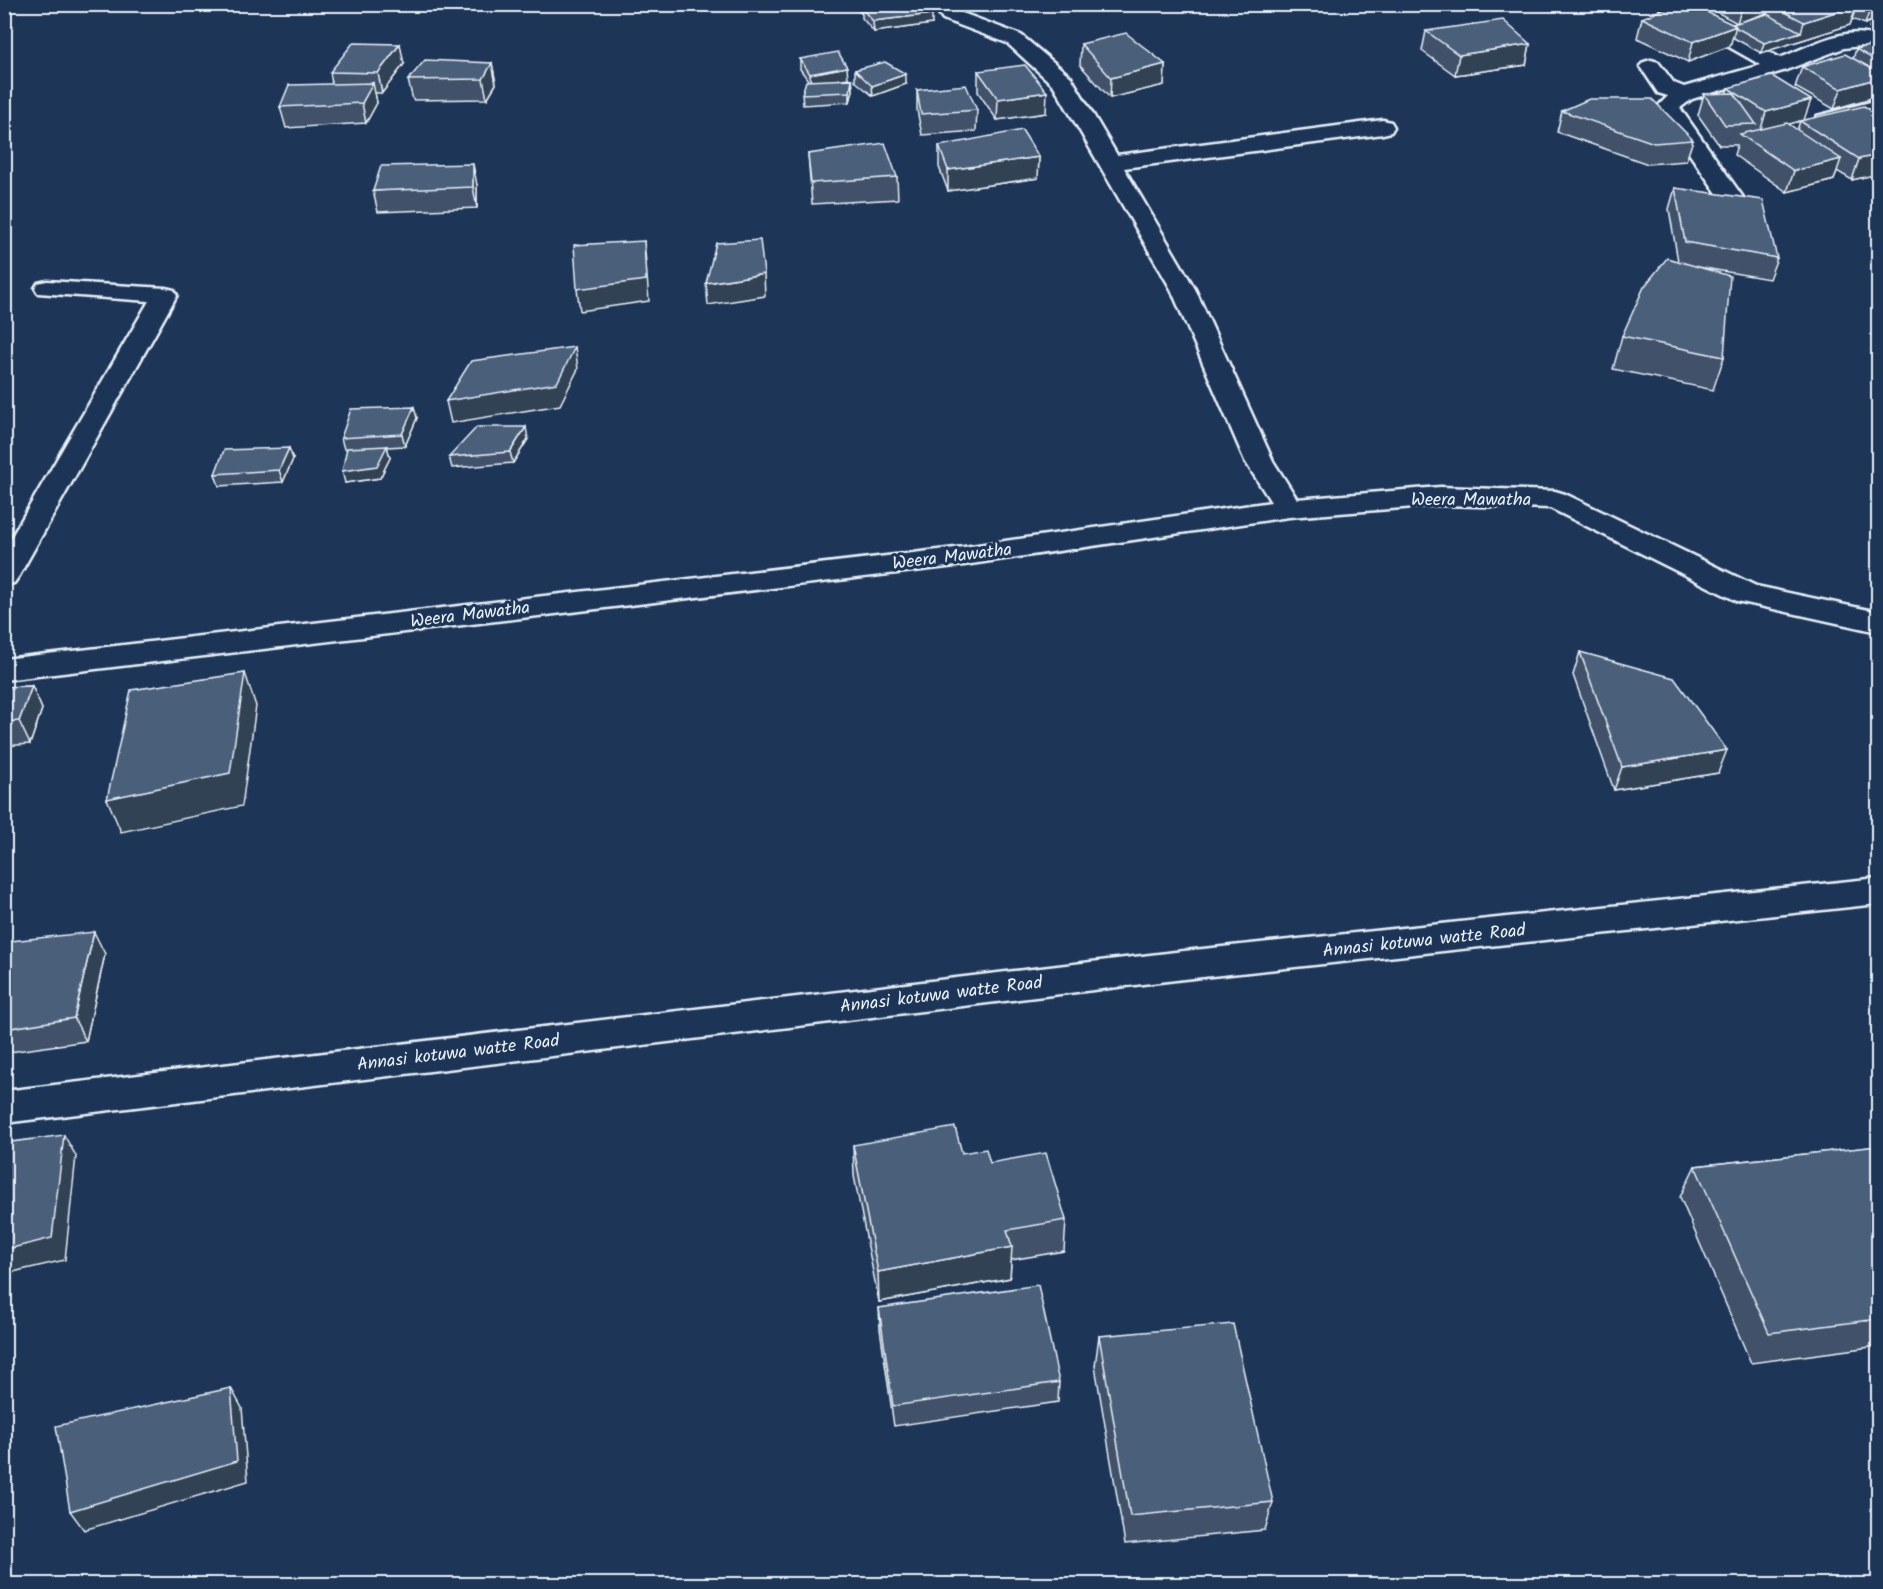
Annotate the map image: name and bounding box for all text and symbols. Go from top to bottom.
street label: Weera Mawatha [1411,486,1531,515]
street label: Weera Mawatha [891,536,1014,579]
street label: Weera Mawatha [409,594,532,637]
street label: Annasi kotuwa watte Road [1321,916,1528,967]
street label: Annasi kotuwa watte Road [838,969,1045,1022]
street label: Annasi kotuwa watte Road [355,1027,562,1080]

